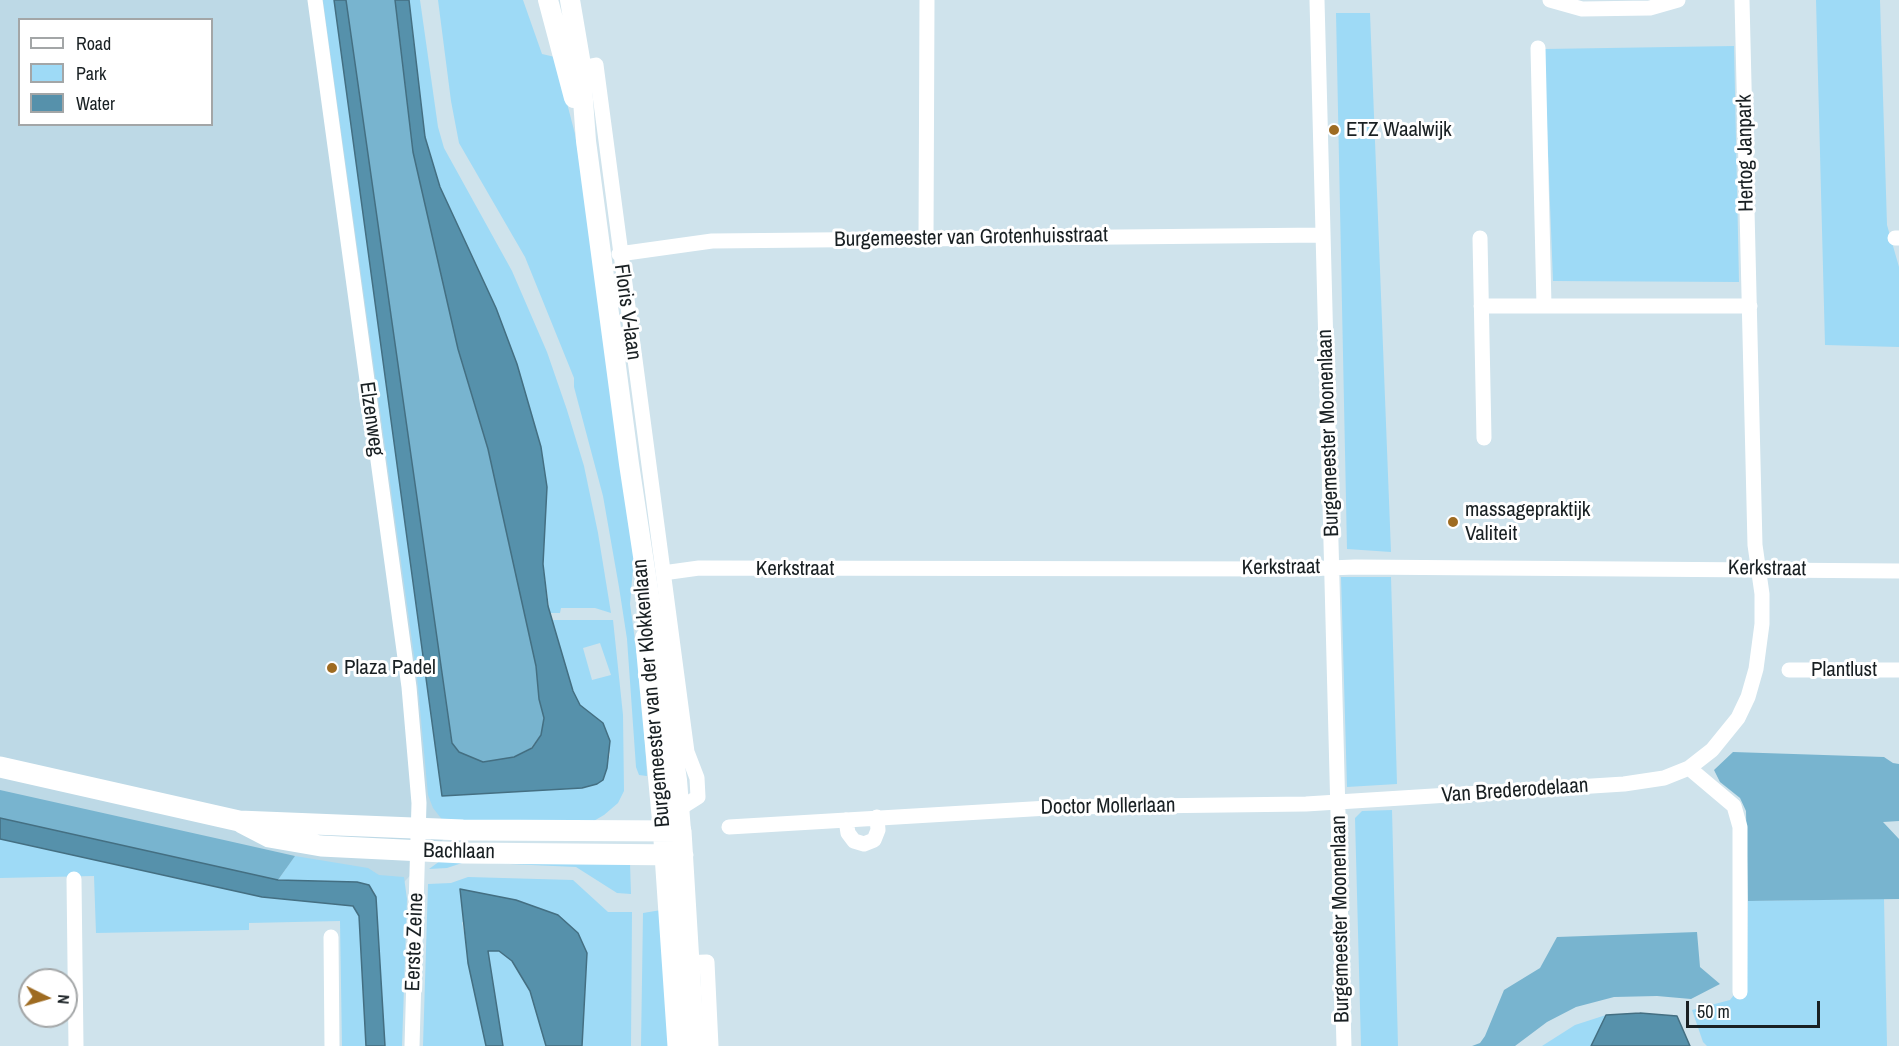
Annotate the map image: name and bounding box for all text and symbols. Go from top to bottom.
legend [18,18,213,126]
text: Road [76,31,111,56]
text: Park [76,61,106,86]
text: Water [76,91,115,116]
street label: Hertog Janpark [1732,94,1760,212]
place label: ETZ Waalwijk [1346,117,1452,143]
marker: ETZ Waalwijk [1327,123,1341,137]
street label: Burgemeester van Grotenhuisstraat [834,223,1108,253]
street label: Floris V-laan [608,262,646,362]
street label: Burgemeester Moonenlaan [1313,329,1345,537]
street label: Elzenweg [353,380,389,458]
place label: massagepraktijk Valiteit [1465,497,1590,547]
marker: massagepraktijk Valiteit [1446,515,1460,529]
street label: Kerkstraat [1242,555,1320,581]
street label: Kerkstraat [756,556,834,582]
street label: Kerkstraat [1728,556,1806,582]
street label: Burgemeester van der Klokkenlaan [628,558,676,828]
place label: Plaza Padel [344,655,436,681]
street label: Plantlust [1811,657,1877,683]
marker: Plaza Padel [325,661,339,675]
street label: Van Brederodelaan [1441,773,1589,809]
street label: Doctor Mollerlaan [1040,793,1176,821]
street label: Burgemeester Moonenlaan [1327,815,1355,1023]
street label: Bachlaan [423,839,495,865]
street label: Eerste Zeine [401,892,429,992]
north arrow [18,968,78,1028]
scale bar [1689,989,1822,1027]
text: N [53,994,75,1005]
text: 50 m [1697,999,1730,1024]

